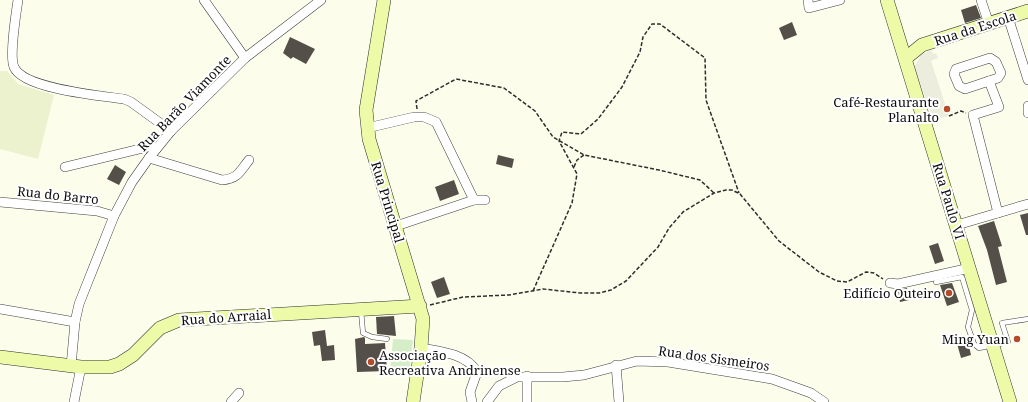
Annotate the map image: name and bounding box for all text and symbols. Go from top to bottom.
street label: Rua da Escola [932,6,1018,50]
street label: Rua Barão Viamonte [133,51,235,155]
place label: Café-Restaurante Planalto [833,93,939,126]
marker: Café-Restaurante Planalto [942,104,952,114]
street label: Rua Principal [367,159,409,245]
street label: Rua Paulo VI [929,160,969,242]
street label: Rua do Barro [16,182,100,208]
place label: Edifício Outeiro [843,284,941,302]
marker: Edifício Outeiro [944,288,954,298]
street label: Rua do Arraial [180,305,272,329]
place label: Ming Yuan [942,330,1010,348]
marker: Ming Yuan [1012,334,1022,344]
street label: Rua dos Sismeiros [657,341,771,375]
place label: Associação Recreativa Andrinense [379,346,521,379]
marker: Associação Recreativa Andrinense [366,357,376,367]

